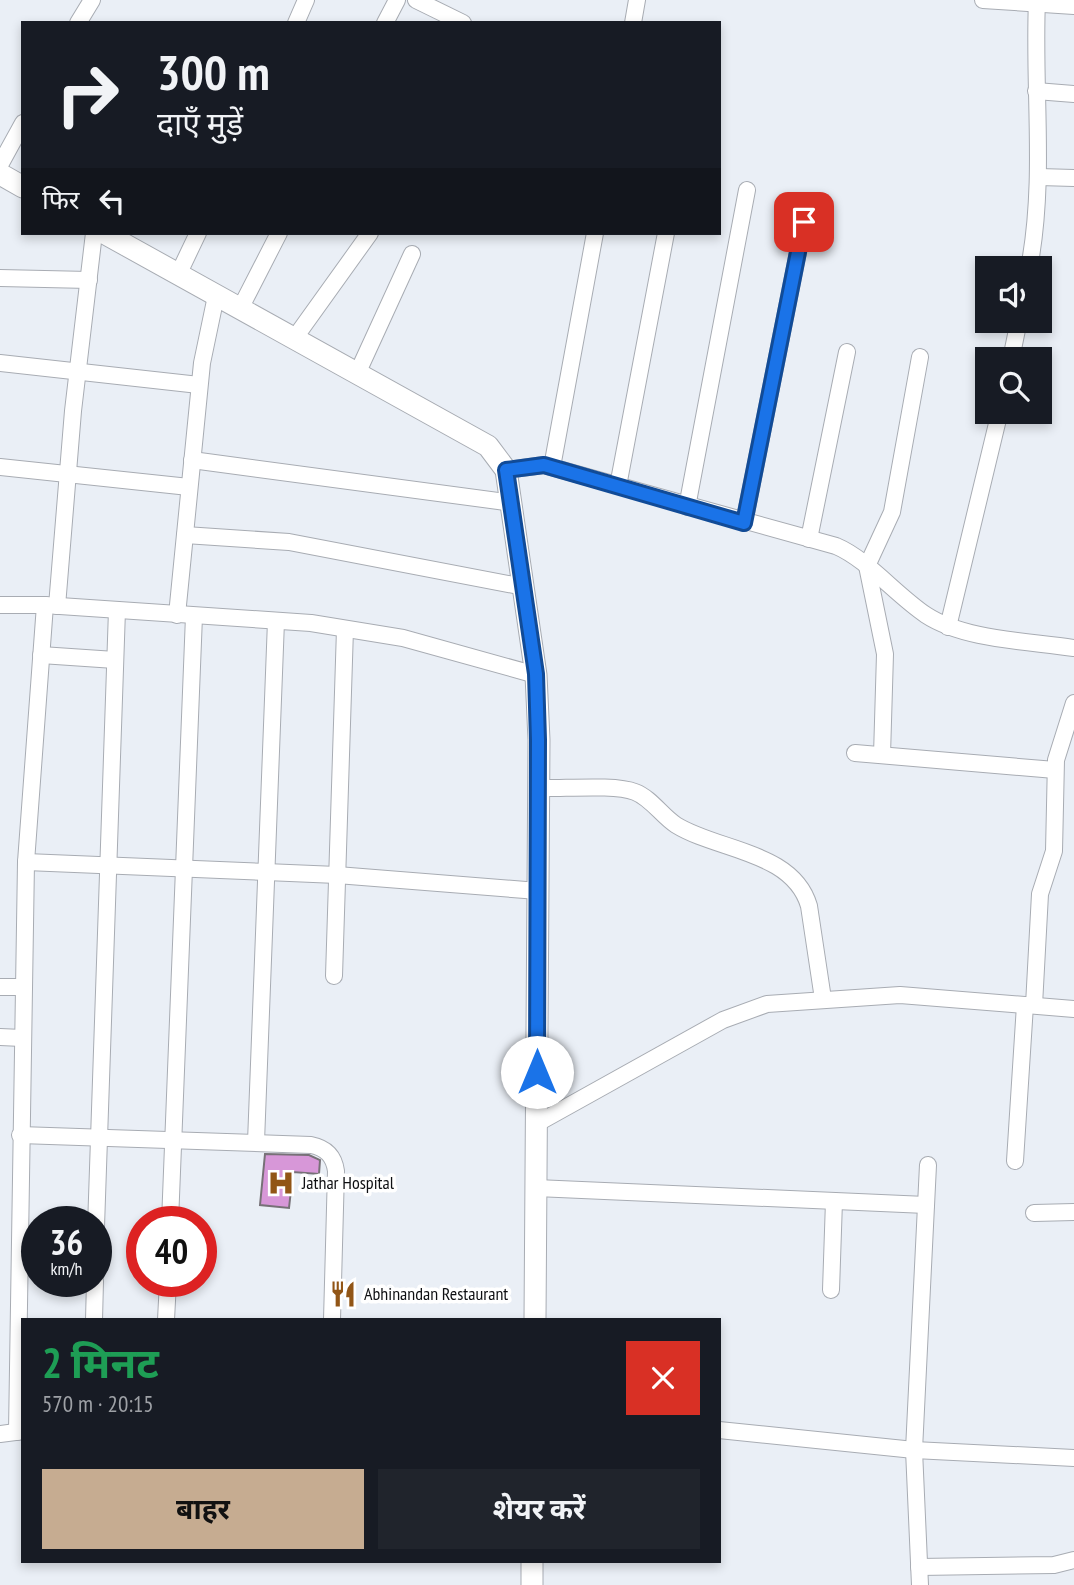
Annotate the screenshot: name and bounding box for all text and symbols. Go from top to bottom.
text: 300 m [157,40,270,104]
icon: right [42,49,133,140]
text: दाएँ मुड़ें [157,102,243,144]
icon: left [93,182,131,220]
text: फिर [42,183,79,216]
pin [774,192,834,252]
icon: arrive [785,203,823,241]
map controls [975,256,1052,424]
button: sound [975,256,1052,333]
button: search [975,347,1052,424]
position arrow [500,1035,574,1109]
hospital icon: Jathar Hospital [266,1168,296,1198]
place label: Jathar Hospital [301,1171,395,1194]
speed limit sign: 40 [126,1206,217,1297]
text: 36 [50,1219,83,1265]
text: km/h [51,1257,82,1280]
restaurant icon: Abhinandan Restaurant [328,1279,358,1309]
place label: Abhinandan Restaurant [364,1282,508,1305]
text: 2 मिनट [42,1335,159,1390]
button: close [626,1341,700,1415]
text: 570 m · 20:15 [42,1389,154,1418]
button: बाहर [42,1469,364,1549]
button: शेयर करें [378,1469,700,1549]

